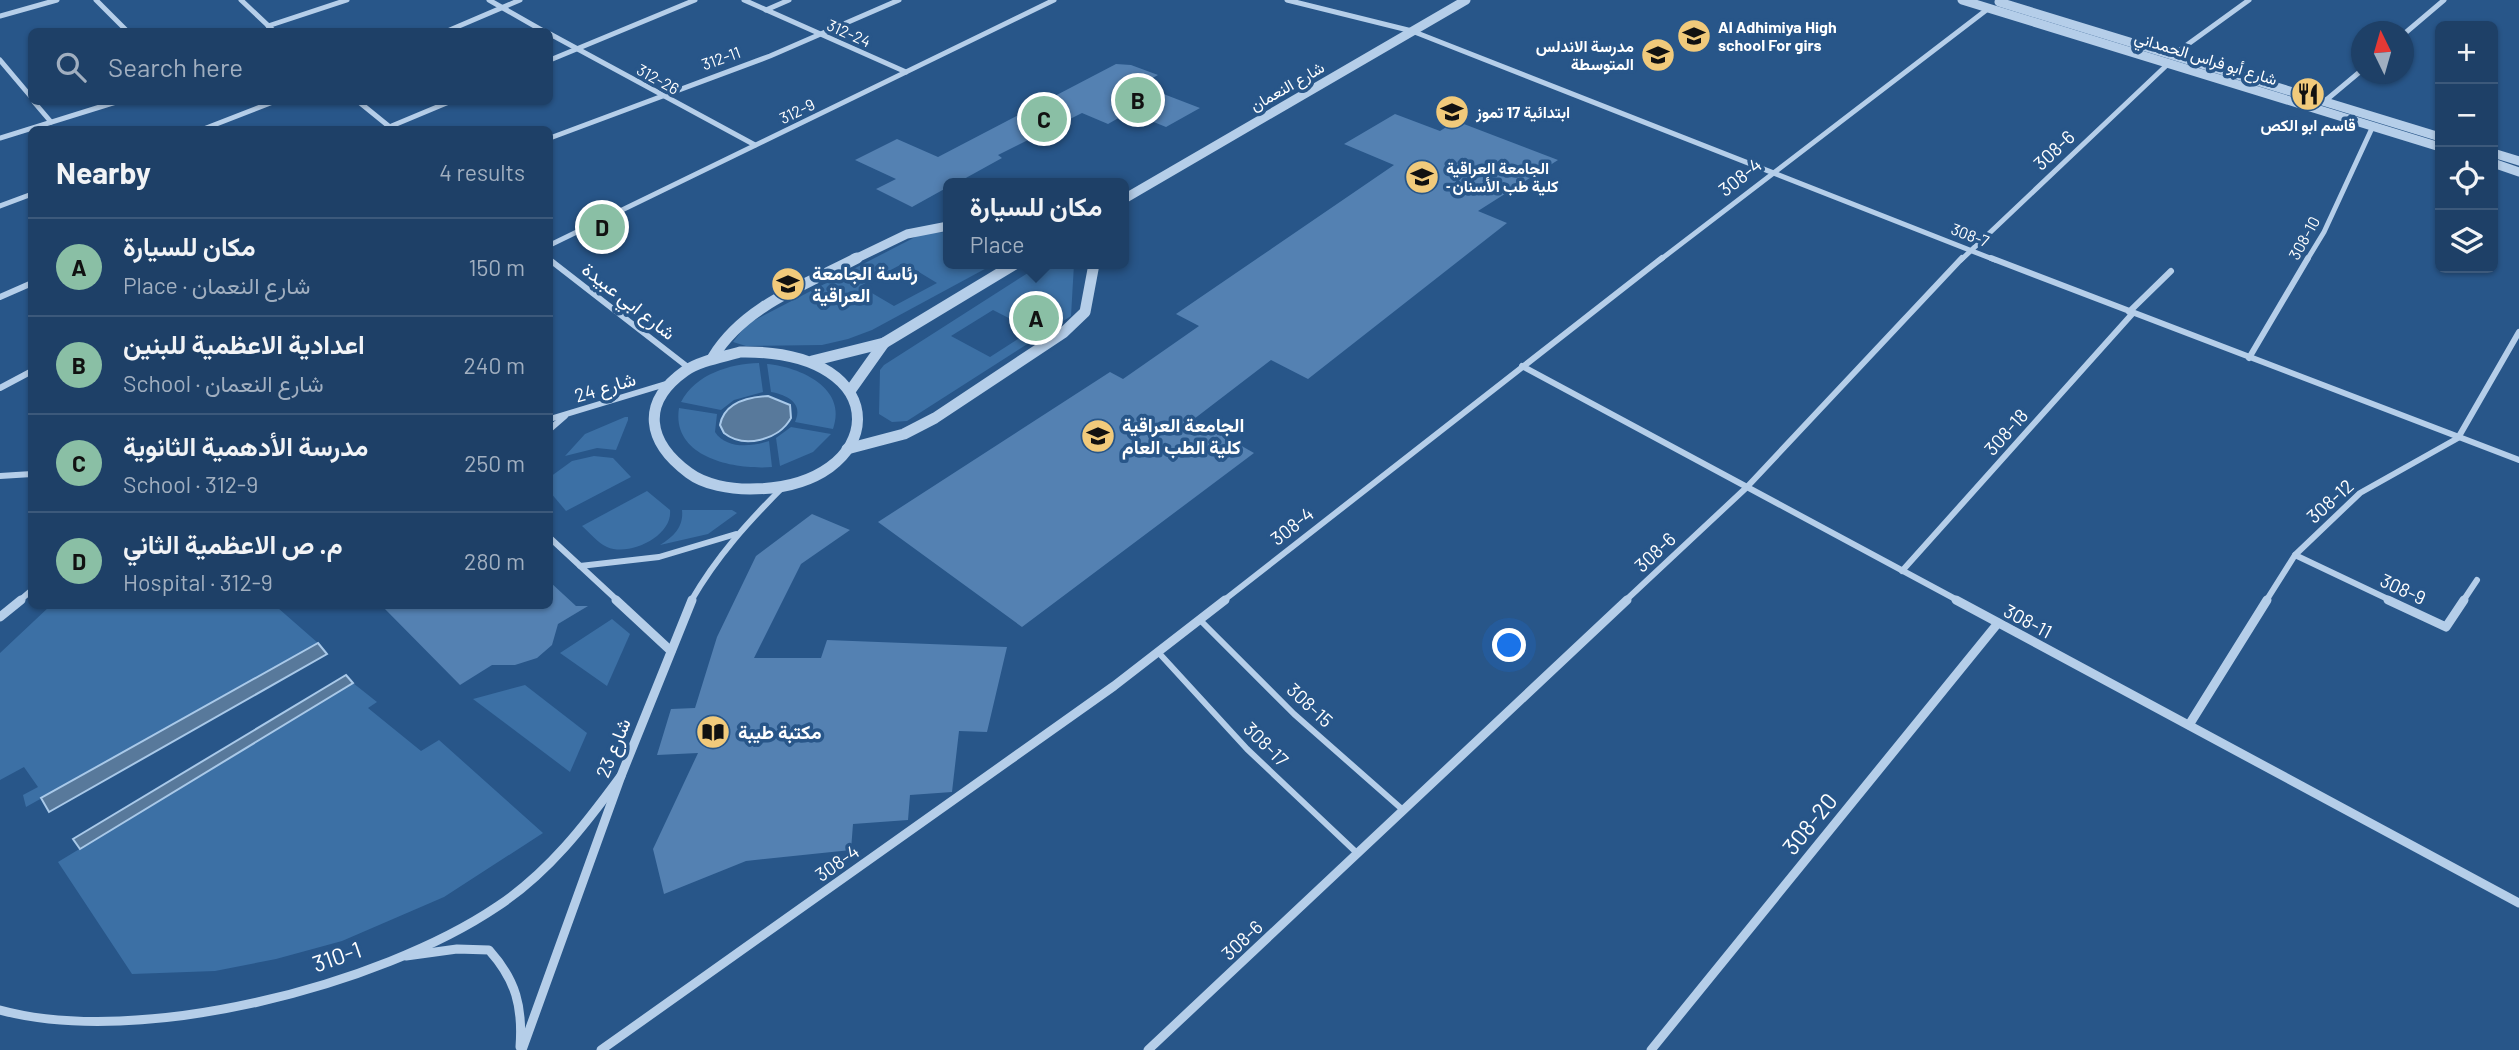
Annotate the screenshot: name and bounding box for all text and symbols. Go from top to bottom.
street label: 312-24 [824,15,874,51]
school or university icon: Al Adhimiya High school For girs [1675,17,1713,55]
place label: Al Adhimiya High school For girs [1718,17,1837,54]
north arrow [2351,21,2414,84]
map controls [2435,21,2498,273]
button: + [2435,21,2498,84]
street label: شارع أبو فراس الحمداني [2131,27,2280,93]
search box [28,28,553,105]
place label: مدرسة الاندلس المتوسطة [1536,36,1634,75]
school or university icon: مدرسة الاندلس المتوسطة [1639,36,1677,74]
street label: 312-11 [699,42,743,73]
icon: search [52,48,90,86]
text: Search here [108,51,243,82]
street label: شارع النعمان [1246,57,1329,117]
street label: 312-26 [634,59,683,98]
pin: B [1115,74,1161,126]
restaurant icon: قاسم ابو الكص [2289,75,2327,113]
button: − [2435,84,2498,147]
pin: C [1021,93,1067,145]
school or university icon: ابتدائية 17 تموز [1433,93,1471,131]
street label: 312-9 [776,94,818,127]
place label: ابتدائية 17 تموز [1475,102,1570,123]
place label: قاسم ابو الكص [2260,115,2356,136]
street label: 308-6 [2028,125,2079,174]
button: locate [2435,147,2498,210]
street label: 308-4 [1714,153,1766,201]
text: Nearby [56,154,151,190]
text: 4 results [439,158,525,186]
school or university icon: الجامعة العراقية -كلية طب الأسنان [1403,158,1441,196]
place label: الجامعة العراقية -كلية طب الأسنان [1446,158,1559,196]
popup [943,178,1129,269]
text: مكان للسيارة [970,190,1102,221]
pin: D [579,201,625,253]
button: layers [2435,210,2498,273]
street label: 308-10 [2284,213,2323,263]
street label: 308-7 [1949,219,1992,251]
text: مكان للسيارة [123,230,256,261]
text: Place [970,230,1025,258]
text: A [71,253,87,281]
text: 150 m [469,253,525,281]
street label: شارع ابي عبيدة [575,257,681,348]
place label: رئاسة الجامعة العراقية [812,261,918,308]
school or university icon: رئاسة الجامعة العراقية [769,265,807,303]
text: Place · شارع النعمان [123,271,310,299]
pin: A [1013,292,1059,344]
text: اعدادية الاعظمية للبنين [123,328,365,359]
text: B [72,351,86,379]
text: 240 m [463,351,525,379]
street label: شارع 24 [572,366,639,409]
text: School · شارع النعمان [123,369,324,397]
street label: 308-18 [1979,404,2032,460]
place label: الجامعة العراقية كلية الطب العام [1122,413,1244,460]
school or university icon: الجامعة العراقية كلية الطب العام [1079,417,1117,455]
text: مدرسة الأدهمية الثانوية [123,430,368,461]
text: C [72,449,86,477]
text: 250 m [464,449,525,477]
text: School · 312-9 [123,470,258,498]
street label: 308-12 [2302,474,2358,527]
street label: 308-4 [1266,502,1318,550]
street label: 308-6 [1629,527,1680,576]
text: م. ص الاعظمية الثاني [123,528,343,559]
text: D [72,547,86,575]
text: 280 m [464,547,525,575]
text: Hospital · 312-9 [123,568,273,596]
street label: 308-9 [2377,568,2430,609]
street label: 308-11 [2000,598,2056,643]
your location [1492,628,1526,662]
street label: 308-15 [1283,678,1338,732]
library icon: مكتبة طيبة [694,713,732,751]
street label: شارع 23 [590,715,637,782]
street label: 308-17 [1239,717,1293,771]
place label: مكتبة طيبة [738,720,821,744]
street label: 308-20 [1776,787,1843,860]
street label: 308-4 [810,839,863,886]
street label: 308-6 [1216,915,1267,964]
street label: 310-1 [309,935,365,977]

